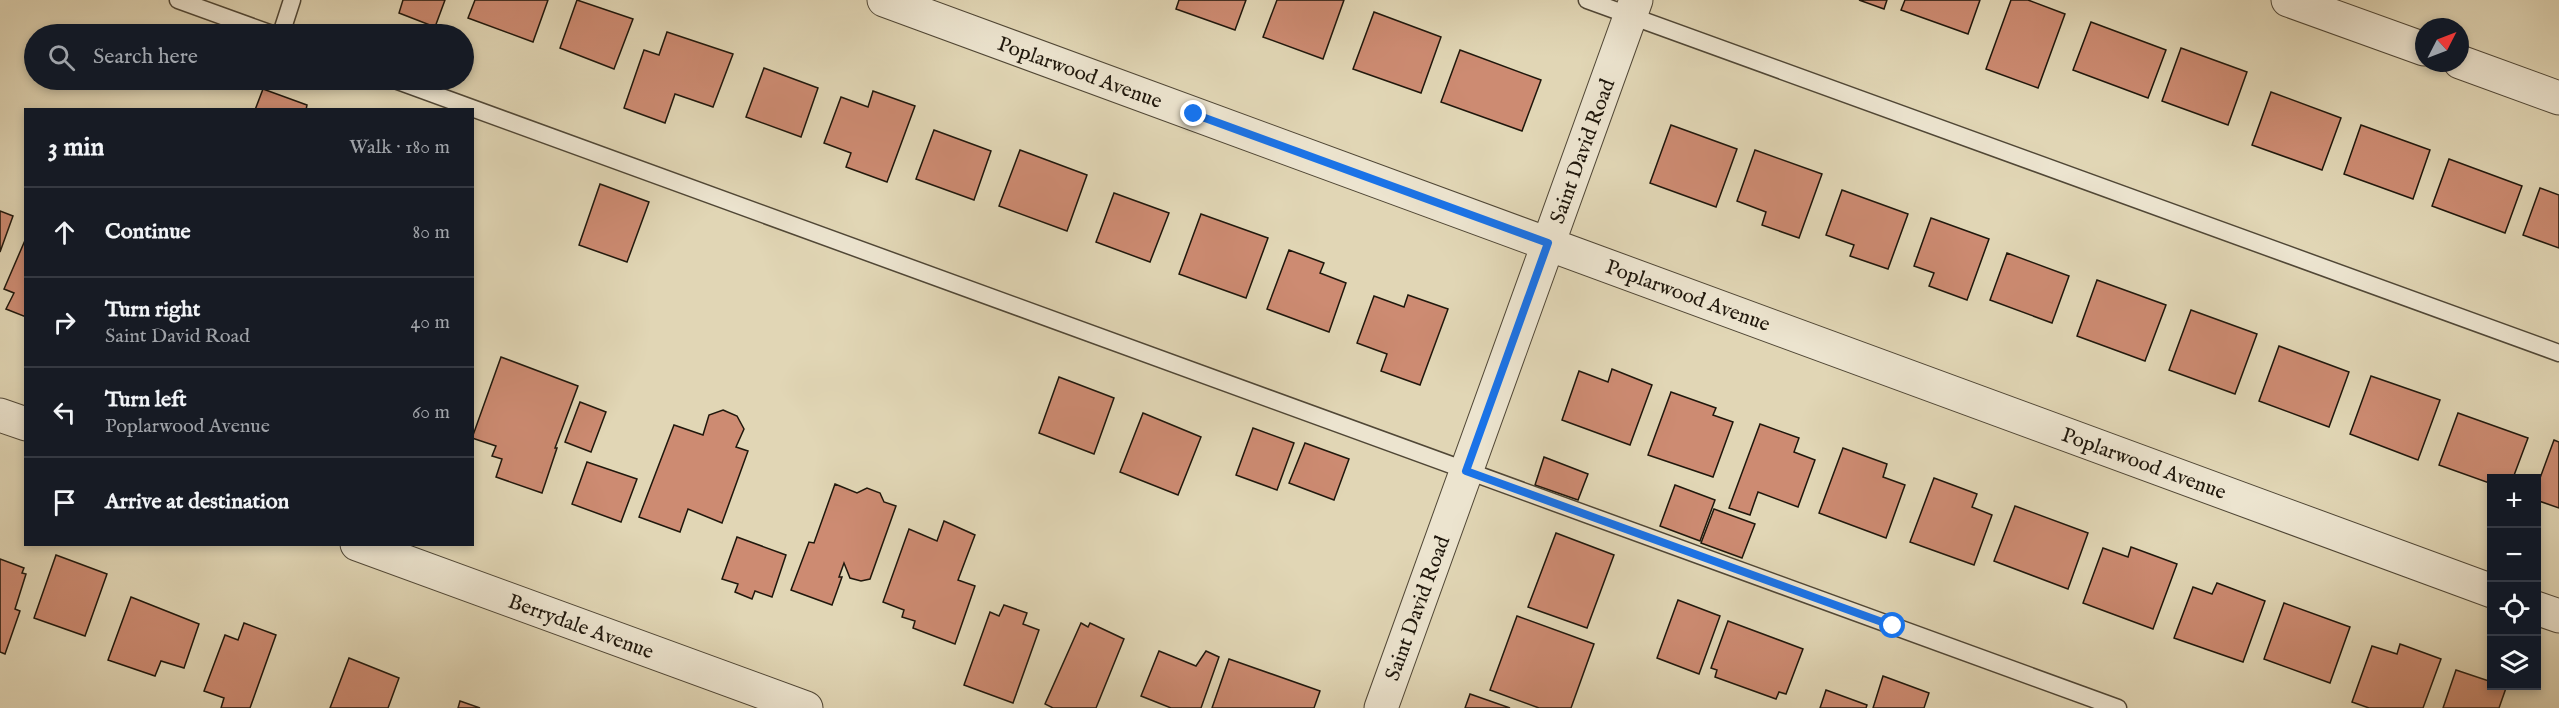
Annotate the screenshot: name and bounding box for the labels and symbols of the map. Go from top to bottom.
north arrow [2415,18,2469,72]
street label: Poplarwood Avenue [994,31,1166,116]
street label: Saint David Road [1545,75,1622,228]
route end [1180,100,1206,126]
street label: Poplarwood Avenue [1602,254,1774,339]
street label: Poplarwood Avenue [2058,422,2230,507]
street label: Saint David Road [1380,532,1457,685]
street label: Berrydale Avenue [504,589,657,666]
route start [1879,612,1905,638]

